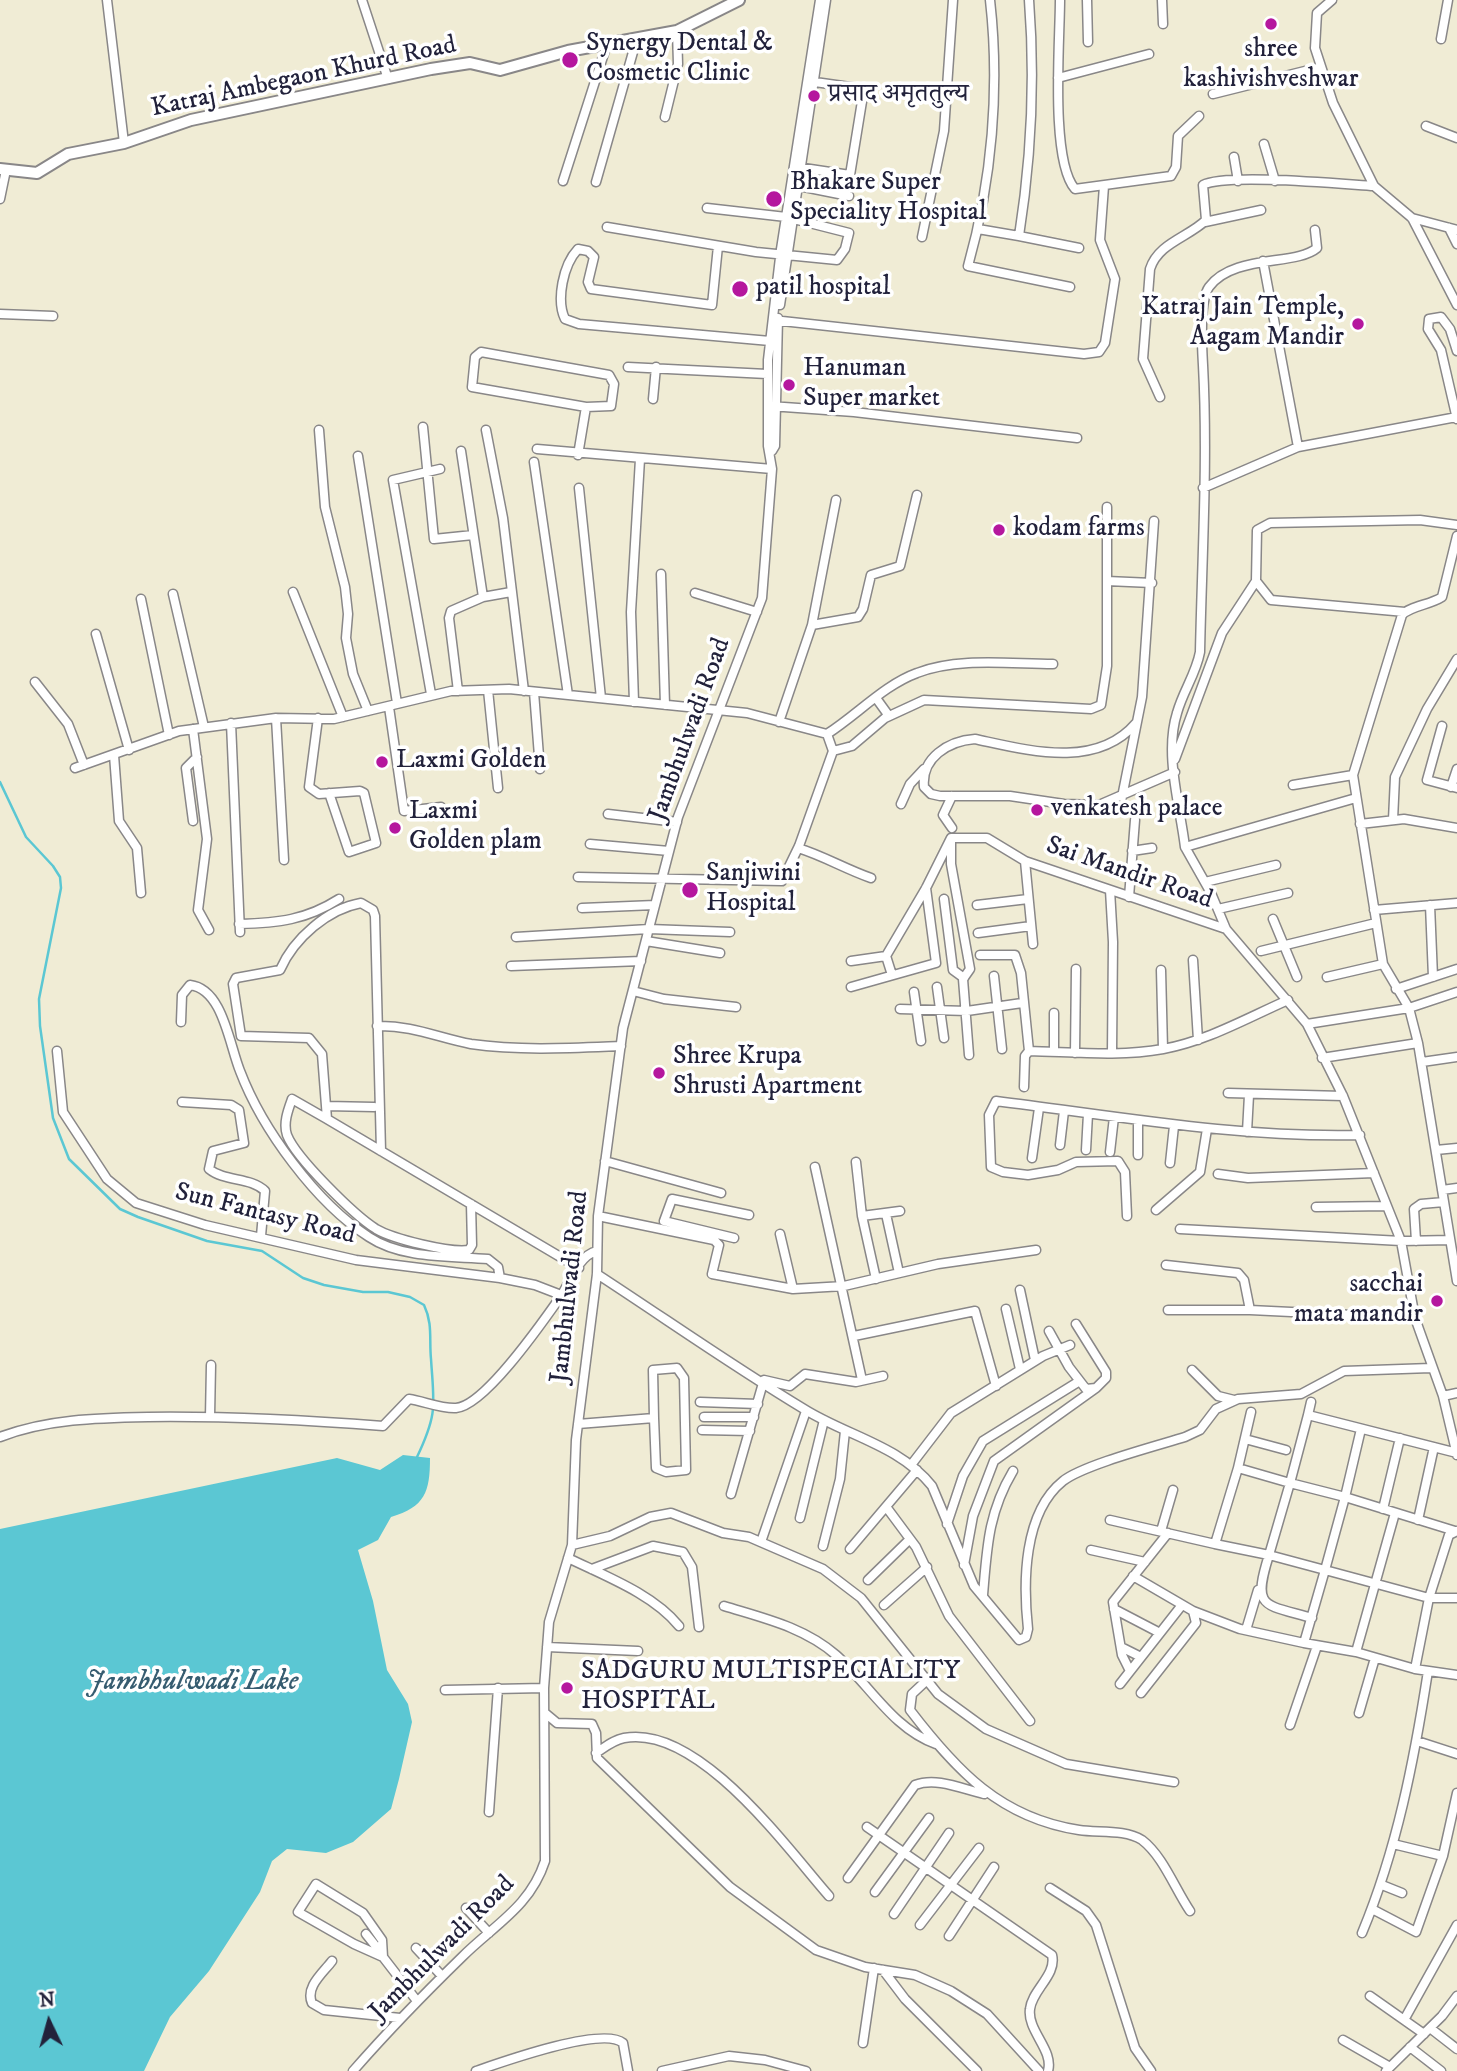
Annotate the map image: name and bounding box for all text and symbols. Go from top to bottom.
marker: shree kashivishveshwar [1263,16,1279,32]
place label: Synergy Dental & Cosmetic Clinic [586,29,773,90]
street label: Katraj Ambegaon Khurd Road [149,30,459,126]
place label: shree kashivishveshwar [1184,35,1358,96]
marker: Synergy Dental & Cosmetic Clinic [560,50,580,70]
place label: प्रसाद अमृततुल्य [828,80,969,112]
marker: प्रसाद अमृततुल्य [806,88,822,104]
place label: Bhakare Super Speciality Hospital [790,168,987,230]
marker: Bhakare Super Speciality Hospital [764,189,784,209]
place label: patil hospital [756,273,890,305]
marker: patil hospital [730,279,750,299]
place label: Katraj Jain Temple, Aagam Mandir [1141,293,1344,354]
marker: Katraj Jain Temple, Aagam Mandir [1350,316,1366,332]
place label: Hanuman Super market [803,354,940,416]
marker: Hanuman Super market [781,377,797,393]
place label: kodam farms [1013,514,1145,546]
marker: kodam farms [991,522,1007,538]
street label: Jambhulwadi Road [643,634,739,826]
place label: Laxmi Golden [396,746,546,778]
marker: Laxmi Golden [374,754,390,770]
place label: venkatesh palace [1051,794,1223,826]
place label: Laxmi Golden plam [409,797,542,858]
marker: venkatesh palace [1029,802,1045,818]
marker: Laxmi Golden plam [387,820,403,836]
street label: Sai Mandir Road [1042,831,1216,917]
place label: Sanjiwini Hospital [706,859,801,920]
marker: Sanjiwini Hospital [680,880,700,900]
place label: Shree Krupa Shrusti Apartment [673,1042,862,1104]
marker: Shree Krupa Shrusti Apartment [651,1065,667,1081]
street label: Sun Fantasy Road [172,1178,358,1252]
street label: Jambhulwadi Road [545,1190,597,1384]
place label: sacchai mata mandir [1294,1270,1423,1332]
marker: sacchai mata mandir [1429,1293,1445,1309]
place label: SADGURU MULTISPECIALITY HOSPITAL [581,1657,960,1718]
water label: Jambhulwadi Lake [86,1666,298,1700]
marker: SADGURU MULTISPECIALITY HOSPITAL [559,1680,575,1696]
street label: Jambhulwadi Road [364,1870,522,2028]
north arrow [14,1987,84,2057]
text: N [38,1988,56,2013]

